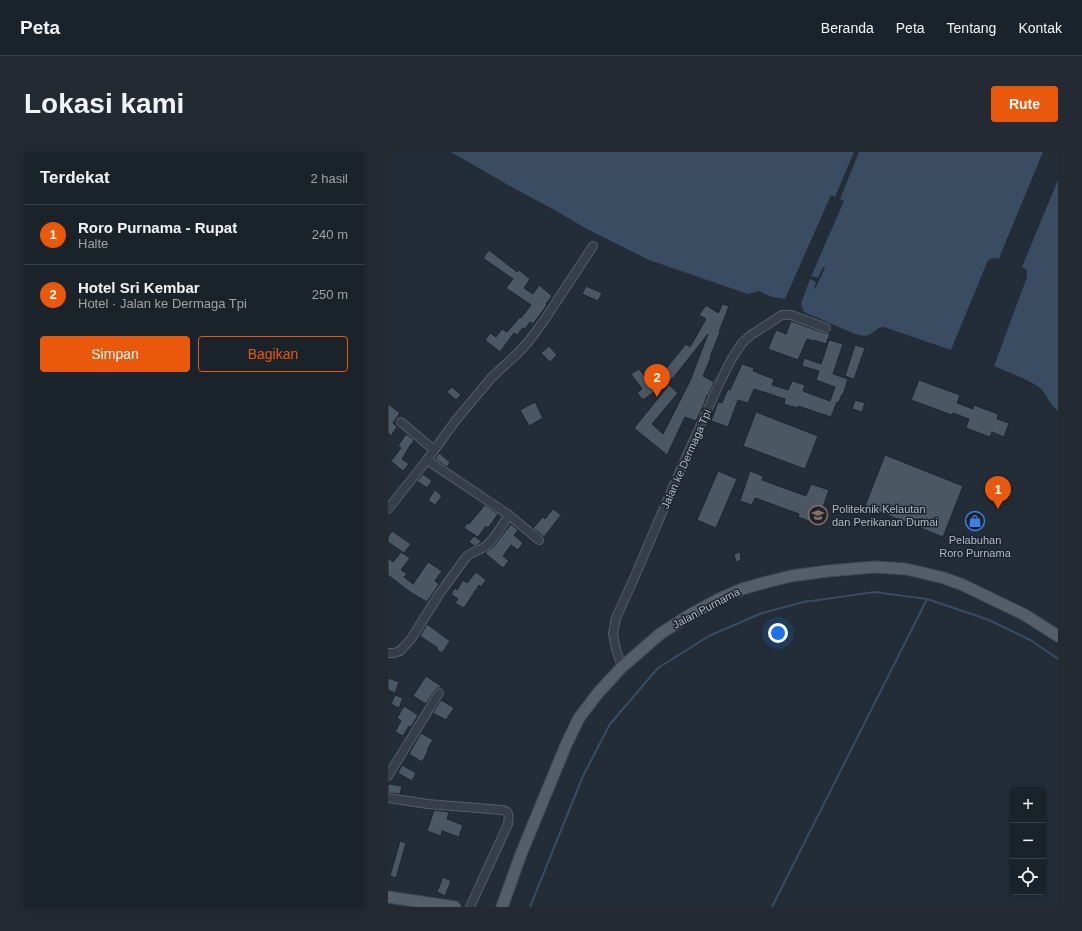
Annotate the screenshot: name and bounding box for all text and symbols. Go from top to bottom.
text: Peta [20,17,60,38]
text: Beranda [821,20,874,36]
text: Peta [896,20,925,36]
text: Tentang [947,20,996,36]
text: Kontak [1018,20,1062,36]
button: Rute [991,86,1058,122]
text: Lokasi kami [24,88,184,119]
text: Terdekat [40,168,110,187]
text: 2 hasil [310,171,348,186]
text: Roro Purnama - Rupat [78,219,237,236]
text: 1 [49,227,57,242]
text: 240 m [312,227,348,242]
text: Halte [78,236,108,251]
text: Hotel Sri Kembar [78,279,200,296]
text: 2 [49,287,57,302]
text: 250 m [312,287,348,302]
text: Hotel · Jalan ke Dermaga Tpi [78,296,247,311]
button: Simpan [40,336,190,372]
button: Bagikan [198,336,348,372]
pin: 2 [644,364,670,397]
street label: Jalan ke Dermaga Tpi [659,407,713,511]
pin: 1 [985,476,1011,509]
place label: Politeknik Kelautan dan Perikanan Dumai [832,503,938,528]
school or university icon: Politeknik Kelautan dan Perikanan Dumai [807,504,829,526]
shop icon: Pelabuhan Roro Purnama [964,510,986,532]
place label: Pelabuhan Roro Purnama [939,534,1012,559]
street label: Jalan Purnama [671,585,742,631]
your location [768,623,788,643]
map controls [1010,787,1046,895]
button: + [1010,787,1046,823]
button: − [1010,823,1046,859]
button: locate [1010,859,1046,895]

